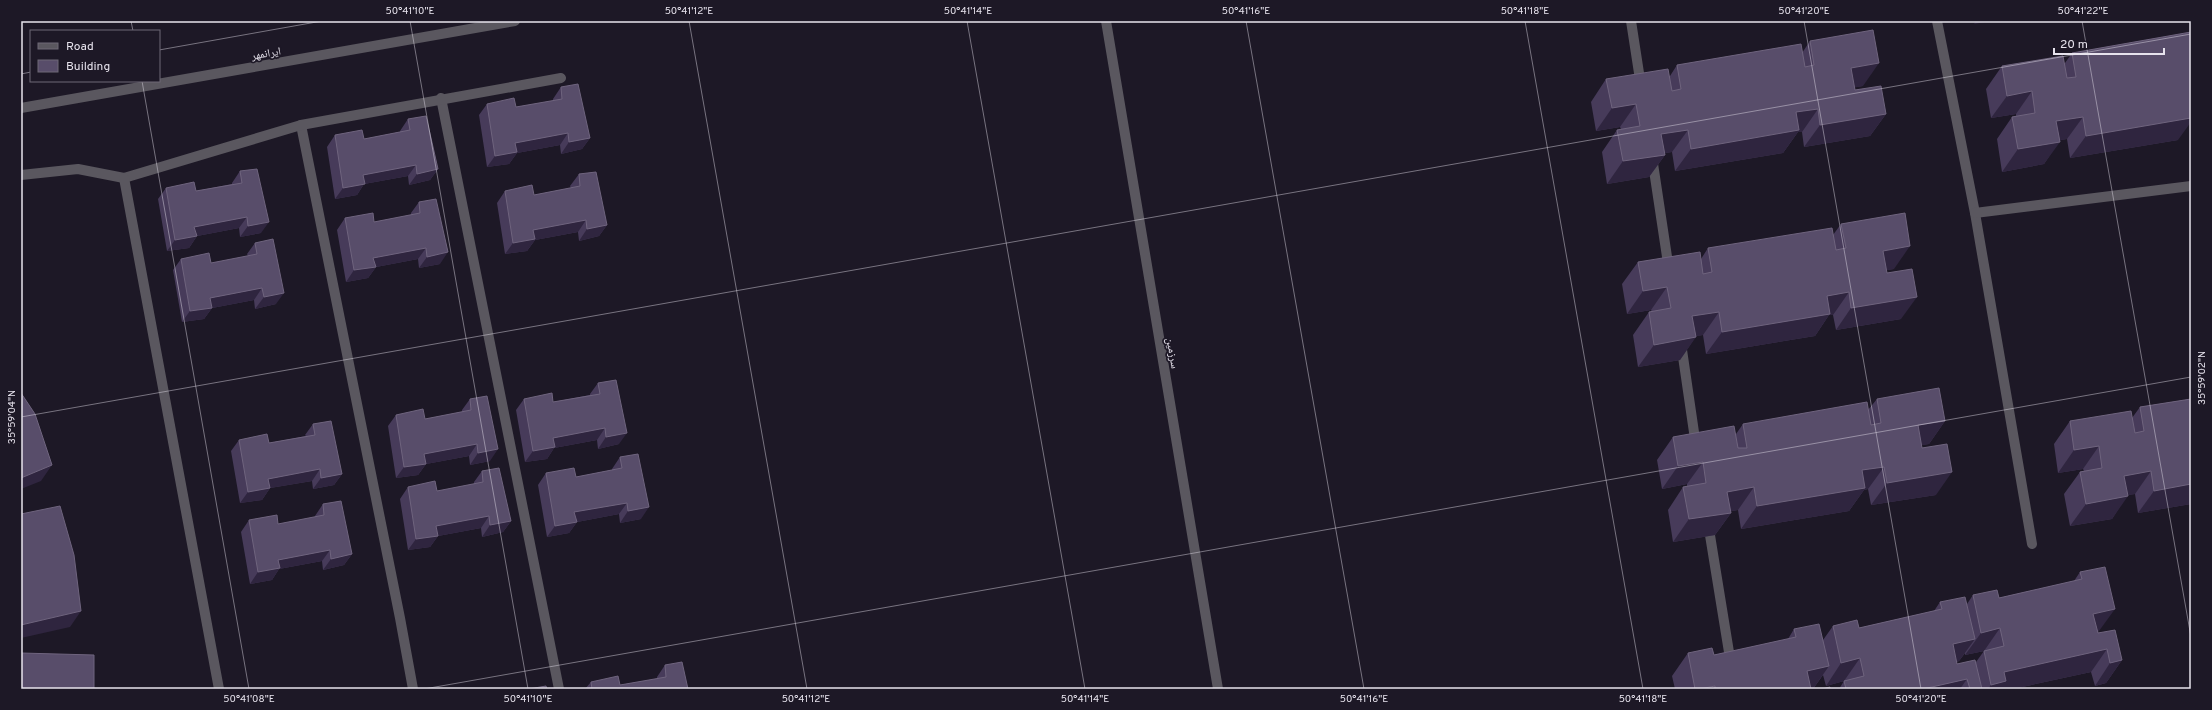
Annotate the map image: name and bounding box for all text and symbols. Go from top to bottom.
text: 50°41'10"E [386,5,434,18]
text: 50°41'12"E [665,5,713,18]
text: 50°41'14"E [944,5,992,18]
text: 50°41'16"E [1222,5,1270,18]
text: 50°41'18"E [1501,5,1549,18]
text: 50°41'20"E [1778,5,1830,18]
text: 50°41'22"E [2057,5,2109,18]
legend [30,30,160,82]
scale bar [2054,30,2164,56]
text: 20 m [2060,37,2088,53]
text: Road [66,39,94,55]
street label: ایرانمهر [249,45,282,64]
text: Building [66,59,110,75]
street label: سرزمین [1162,337,1182,370]
text: 35°59'02"N [2196,351,2209,405]
text: 35°59'04"N [6,390,19,444]
text: 50°41'08"E [223,693,275,706]
text: 50°41'10"E [504,693,552,706]
text: 50°41'12"E [782,693,830,706]
text: 50°41'14"E [1061,693,1109,706]
text: 50°41'16"E [1340,693,1388,706]
text: 50°41'18"E [1619,693,1667,706]
text: 50°41'20"E [1895,693,1947,706]

